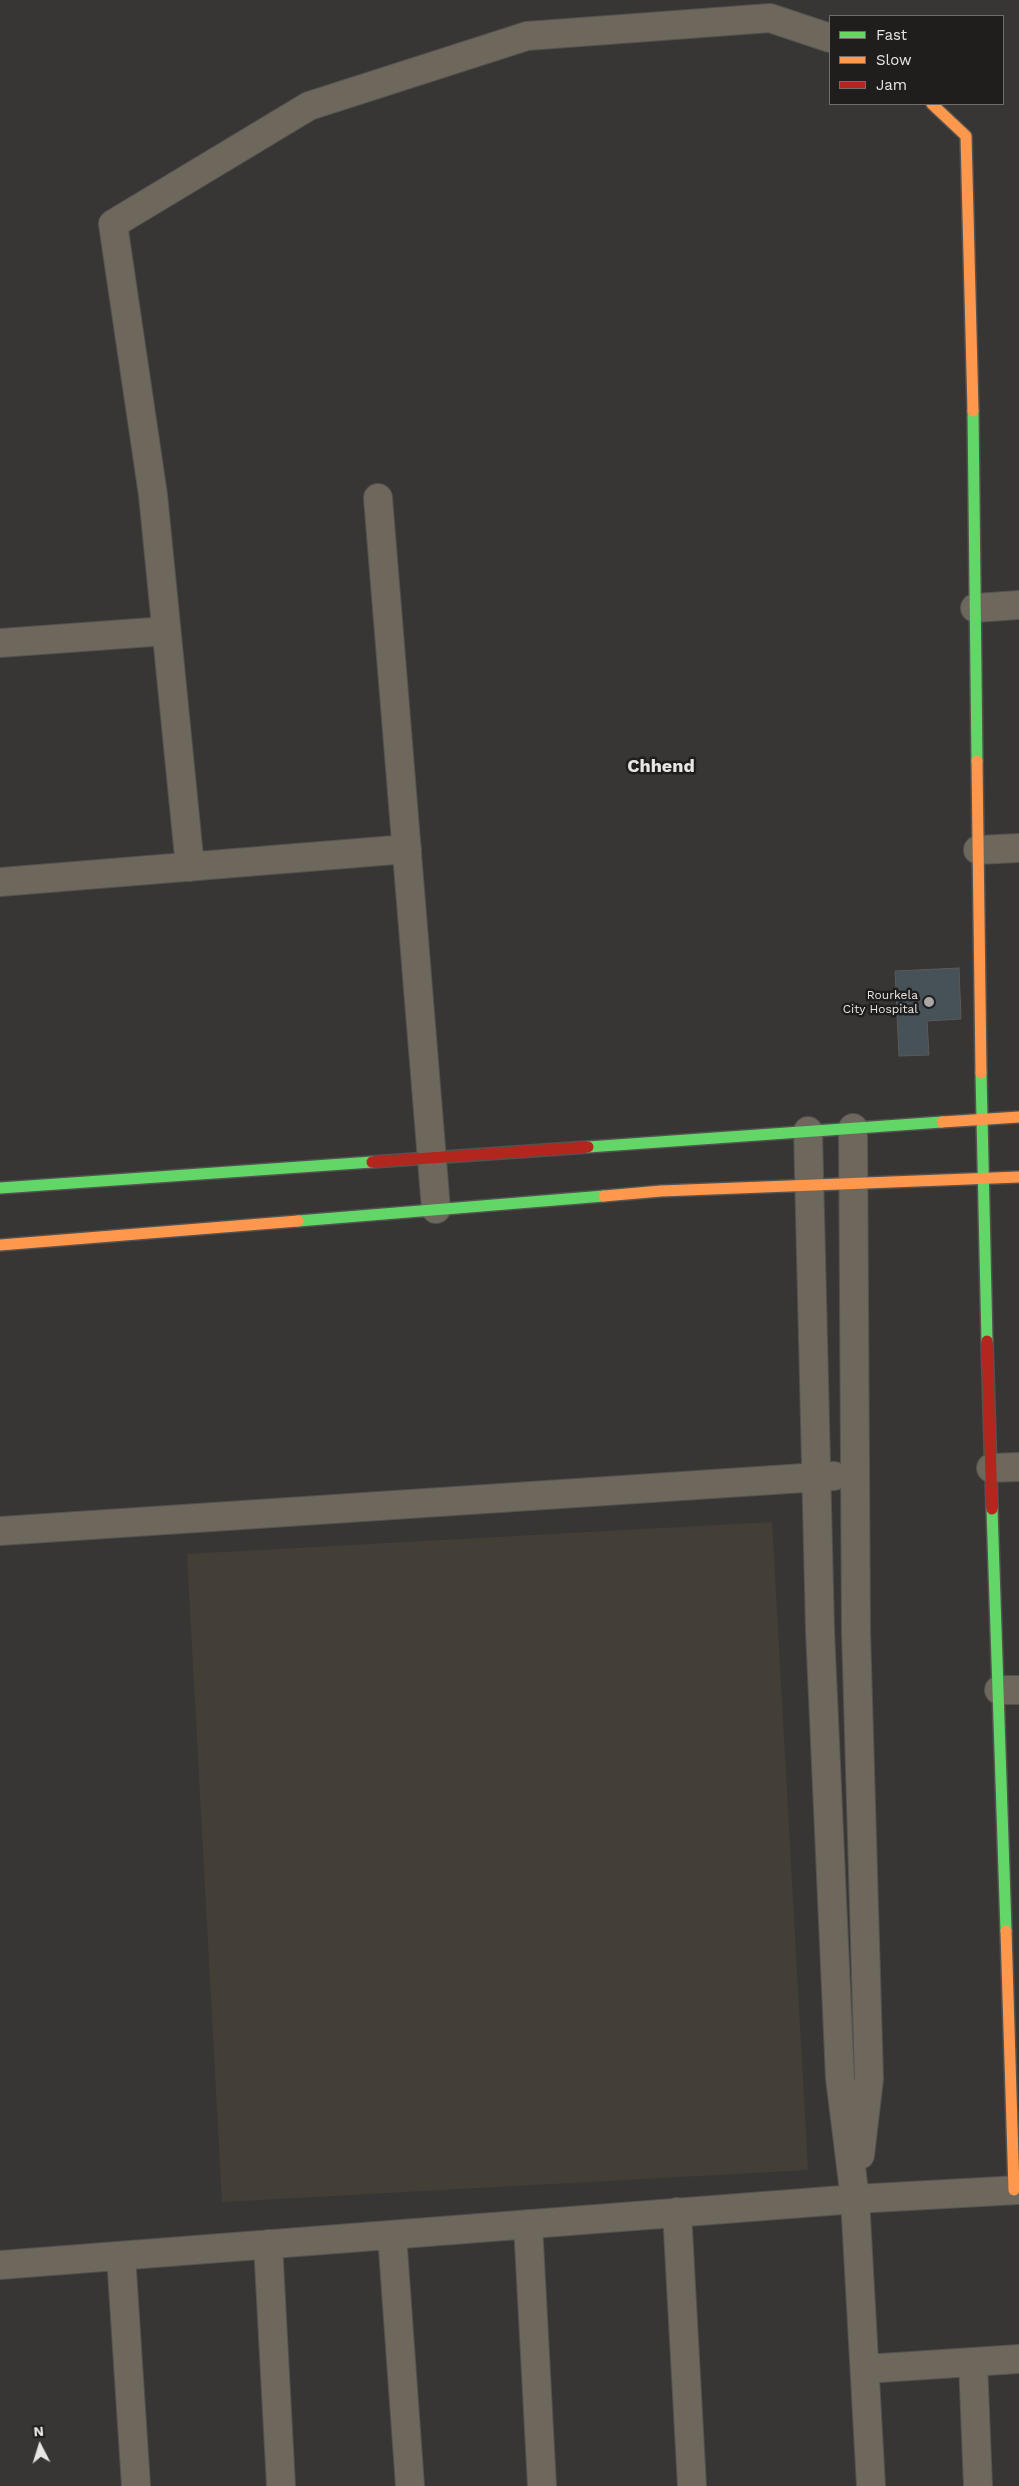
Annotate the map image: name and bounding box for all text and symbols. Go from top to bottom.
legend [829,15,1004,105]
text: Fast [876,26,907,44]
text: Slow [876,51,912,69]
text: Jam [876,76,907,94]
district label: Chhend [627,756,695,778]
place label: Rourkela City Hospital [843,988,918,1016]
marker: Rourkela City Hospital [922,995,936,1009]
north arrow [15,2421,65,2471]
text: N [33,2423,45,2439]

